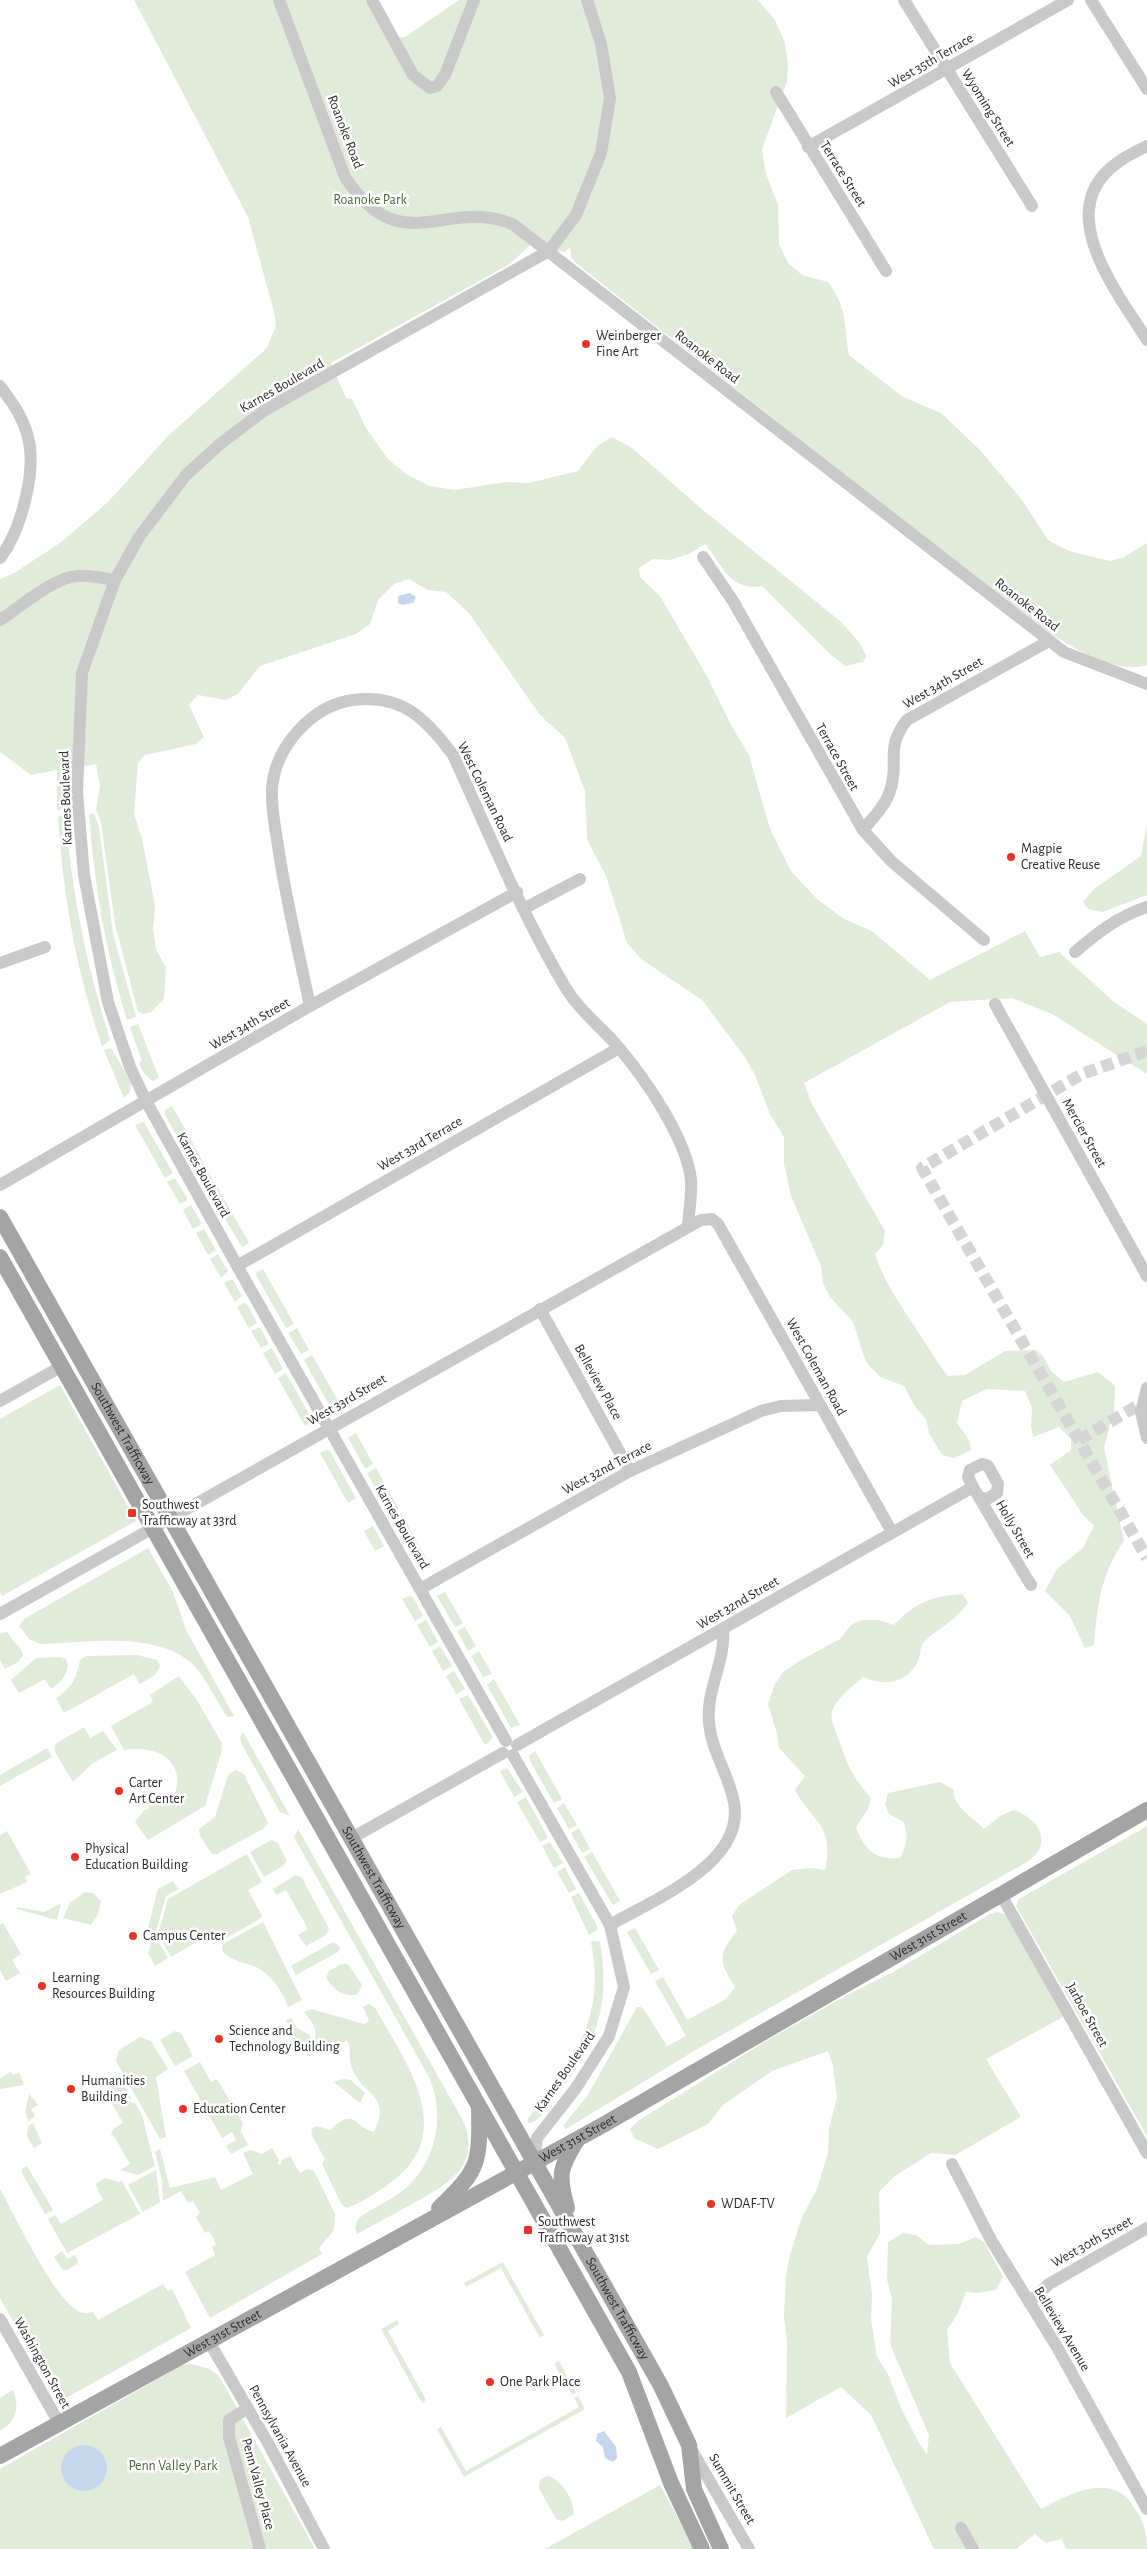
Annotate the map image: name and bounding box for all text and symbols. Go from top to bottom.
street label: West 35th Terrace [886,31,976,91]
street label: Wyoming Street [959,67,1018,150]
street label: Roanoke Road [325,93,365,171]
street label: Terrace Street [817,139,869,210]
park label: Roanoke Park [333,193,407,207]
street label: Roanoke Road [672,328,742,386]
place label: Weinberger Fine Art [596,329,661,359]
marker: Weinberger Fine Art [580,338,592,350]
street label: Karnes Boulevard [238,356,326,416]
street label: Roanoke Road [992,576,1062,634]
street label: West 34th Street [901,654,986,712]
street label: Terrace Street [813,721,862,794]
street label: West Coleman Road [455,740,515,844]
street label: Karnes Boulevard [57,750,75,846]
place label: Magpie Creative Reuse [1021,842,1100,872]
marker: Magpie Creative Reuse [1005,851,1017,863]
street label: West 34th Street [208,995,293,1053]
street label: Mercier Street [1059,1096,1109,1170]
street label: West 33rd Terrace [375,1114,465,1174]
street label: Karnes Boulevard [174,1130,232,1220]
street label: West Coleman Road [783,1316,849,1418]
street label: Belleview Place [572,1342,624,1422]
street label: West 33rd Street [305,1371,389,1428]
street label: Southwest Trafficway [88,1380,157,1487]
street label: West 32nd Terrace [560,1439,654,1497]
street label: Karnes Boulevard [372,1483,432,1571]
place label: Southwest Trafficway at 33rd [142,1498,236,1528]
street label: Holly Street [993,1498,1037,1561]
marker: Southwest Trafficway at 33rd [126,1507,138,1519]
street label: West 32nd Street [695,1574,782,1632]
place label: Carter Art Center [129,1776,185,1806]
marker: Carter Art Center [113,1785,125,1797]
street label: Southwest Trafficway [339,1824,408,1931]
place label: Physical Education Building [85,1842,188,1872]
marker: Physical Education Building [69,1851,81,1863]
street label: West 31st Street [888,1909,970,1964]
place label: Campus Center [143,1929,226,1943]
marker: Campus Center [127,1930,139,1942]
place label: Learning Resources Building [52,1971,155,2001]
marker: Learning Resources Building [36,1980,48,1992]
street label: Jarboe Street [1064,1981,1111,2050]
place label: Science and Technology Building [229,2024,340,2054]
street label: Karnes Boulevard [532,2029,598,2115]
marker: Science and Technology Building [213,2033,225,2045]
place label: Humanities Building [81,2074,145,2104]
marker: Humanities Building [65,2083,77,2095]
place label: Education Center [193,2102,286,2116]
marker: Education Center [177,2103,189,2115]
street label: West 31st Street [537,2112,619,2166]
place label: WDAF-TV [721,2197,775,2211]
marker: WDAF-TV [705,2198,717,2210]
street label: West 30th Street [1049,2214,1135,2270]
place label: Southwest Trafficway at 31st [538,2215,630,2245]
marker: Southwest Trafficway at 31st [522,2224,534,2236]
street label: Southwest Trafficway [583,2255,652,2362]
street label: Belleview Avenue [1031,2284,1093,2374]
street label: West 31st Street [182,2307,264,2361]
street label: Washington Street [11,2315,73,2411]
place label: One Park Place [500,2375,580,2389]
marker: One Park Place [484,2376,496,2388]
street label: Pennsylvania Avenue [246,2383,314,2489]
street label: Penn Valley Place [239,2437,277,2531]
street label: Summit Street [706,2451,758,2527]
park label: Penn Valley Park [128,2459,218,2473]

